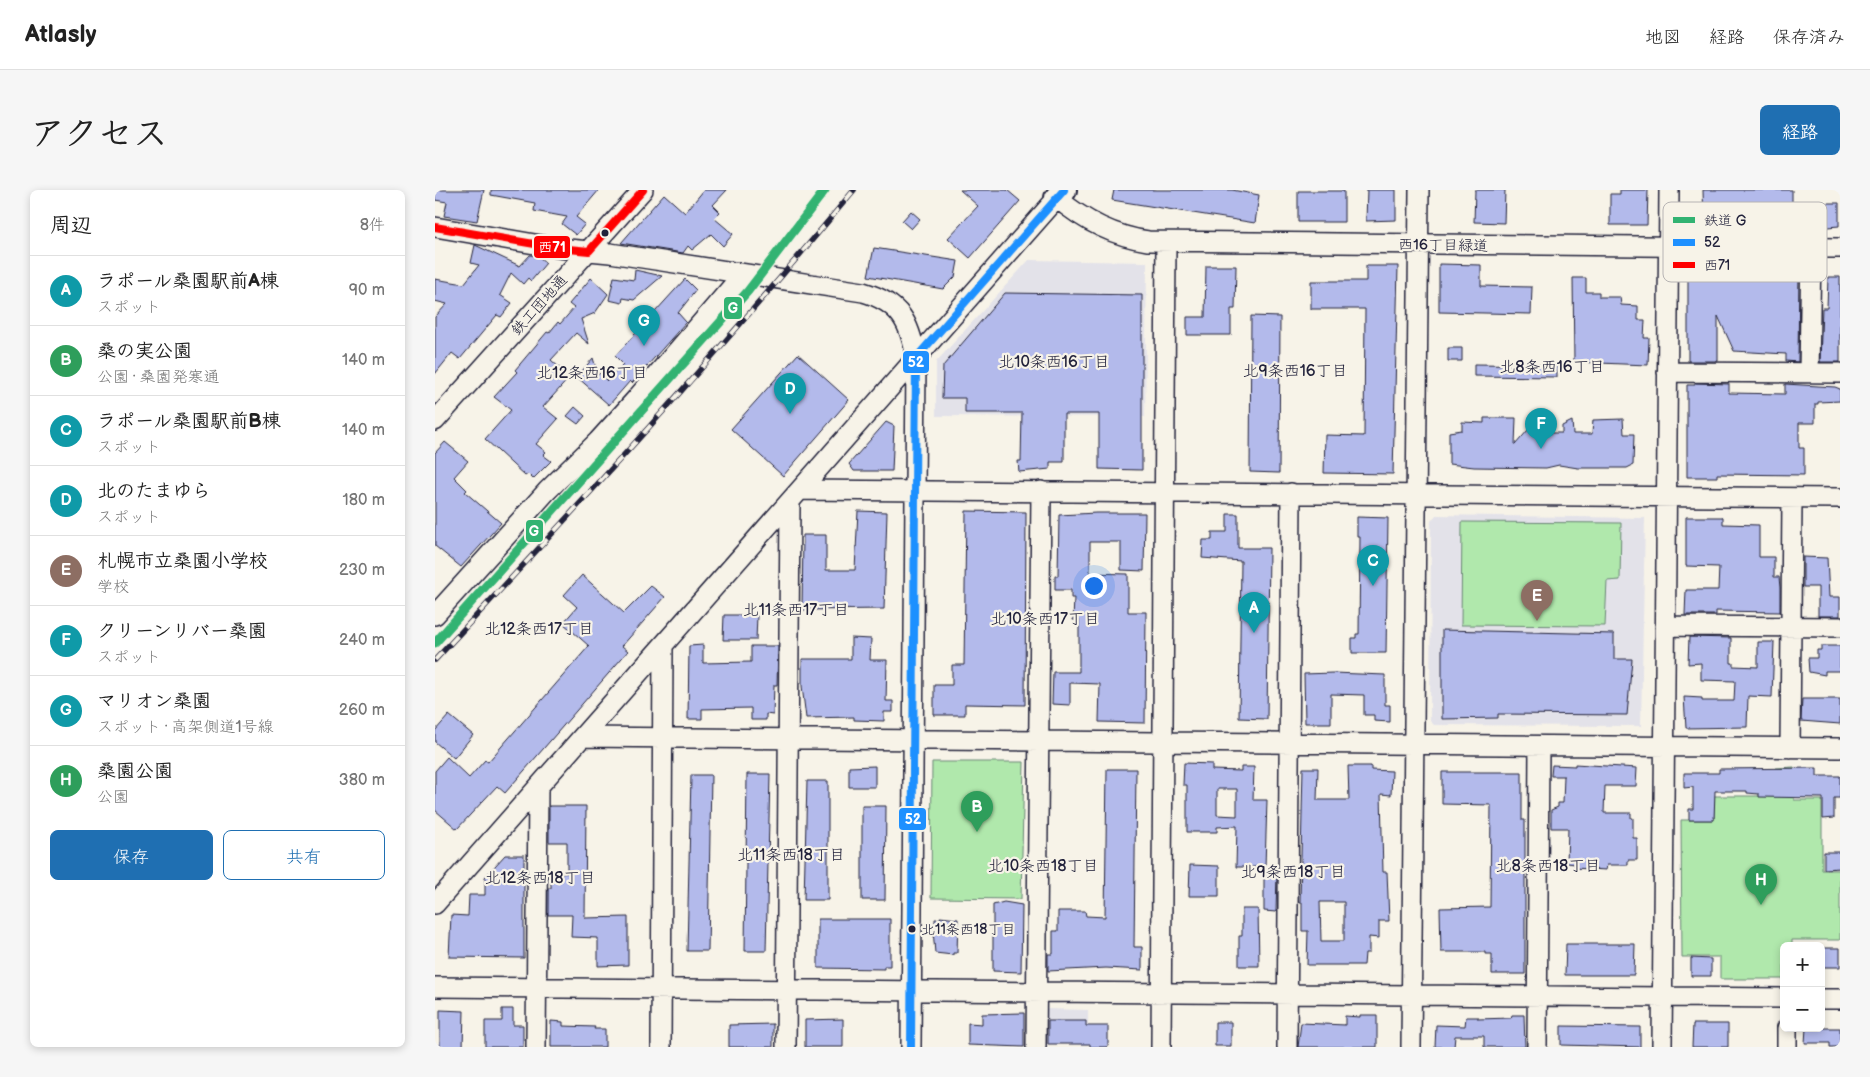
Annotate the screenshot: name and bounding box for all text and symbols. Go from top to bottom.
text: Atlasly [25,20,96,49]
text: 地図 [1645,27,1681,48]
text: 経路 [1709,27,1745,48]
text: 保存済み [1773,27,1845,48]
button: 経路 [1760,105,1840,155]
text: アクセス [30,113,168,156]
legend [1663,202,1827,282]
text: 鉄道 G [1704,212,1747,229]
text: 周辺 [50,213,92,238]
text: 8件 [360,216,385,235]
unlabelled marker [600,228,610,238]
text: 52 [1704,234,1721,251]
line badge: 西71 [533,235,571,259]
street label: 西16丁目緑道 [1398,235,1488,256]
text: 西71 [538,239,566,256]
text: 西71 [1704,257,1730,274]
text: ラポール桑園駅前A棟 [97,270,279,293]
street label: 鉄工団地通 [507,271,572,340]
text: A [61,281,71,300]
text: 90 m [349,281,385,300]
line badge: G [723,296,743,320]
text: スポット [97,298,161,317]
text: G [728,300,738,317]
pin: G [628,305,660,346]
text: 桑の実公園 [97,340,192,363]
line badge: 52 [902,350,930,374]
text: B [60,351,72,370]
text: 140 m [342,351,385,370]
district label: 北10条西16丁目 [998,353,1110,372]
text: 52 [908,354,925,371]
district label: 北8条西16丁目 [1499,358,1605,377]
district label: 北9条西16丁目 [1242,362,1348,381]
district label: 北12条西16丁目 [536,364,648,383]
text: 公園 · 桑園発寒通 [97,368,219,387]
pin: D [774,373,806,414]
pin: F [1525,408,1557,449]
text: ラポール桑園駅前B棟 [97,410,281,433]
text: C [60,421,72,440]
text: 140 m [342,421,385,440]
text: スポット [97,438,161,457]
text: 北のたまゆら [97,480,211,503]
text: D [60,491,72,510]
text: 180 m [343,491,385,510]
text: スポット [97,508,161,527]
line badge: G [525,519,544,543]
text: G [529,523,539,540]
pin: C [1357,545,1389,586]
text: 札幌市立桑園小学校 [97,550,268,573]
text: E [61,561,71,580]
text: 230 m [339,561,385,580]
your location [1081,573,1107,599]
text: 学校 [97,578,129,597]
pin: E [1521,580,1553,621]
pin: A [1238,592,1270,633]
district label: 北11条西17丁目 [743,601,849,620]
district label: 北10条西17丁目 [990,610,1100,629]
text: クリーンリバー桑園 [97,620,267,643]
district label: 北12条西17丁目 [484,620,594,639]
text: F [61,631,71,650]
text: 240 m [339,631,385,650]
text: スポット [97,648,161,667]
text: マリオン桑園 [97,690,211,713]
text: G [60,701,72,720]
text: 260 m [339,701,385,720]
text: スポット · 高架側道1号線 [97,718,274,737]
text: 桑園公園 [97,760,173,783]
text: H [60,771,72,790]
text: 380 m [339,771,385,790]
text: 公園 [97,788,129,807]
pin: B [961,791,993,832]
line badge: 52 [898,807,927,831]
text: 52 [905,811,922,828]
button: 保存 [50,830,213,880]
button: 共有 [223,830,385,880]
district label: 北11条西18丁目 [737,846,845,865]
district label: 北10条西18丁目 [987,857,1099,876]
district label: 北8条西18丁目 [1496,857,1600,876]
district label: 北9条西18丁目 [1241,863,1345,882]
pin: H [1745,864,1777,905]
district label: 北12条西18丁目 [484,869,596,888]
place label: 北11条西18丁目 [921,921,1015,938]
marker: 北11条西18丁目 [907,924,917,934]
map controls [1780,942,1825,1032]
button: + [1780,942,1825,987]
button: − [1780,987,1825,1032]

